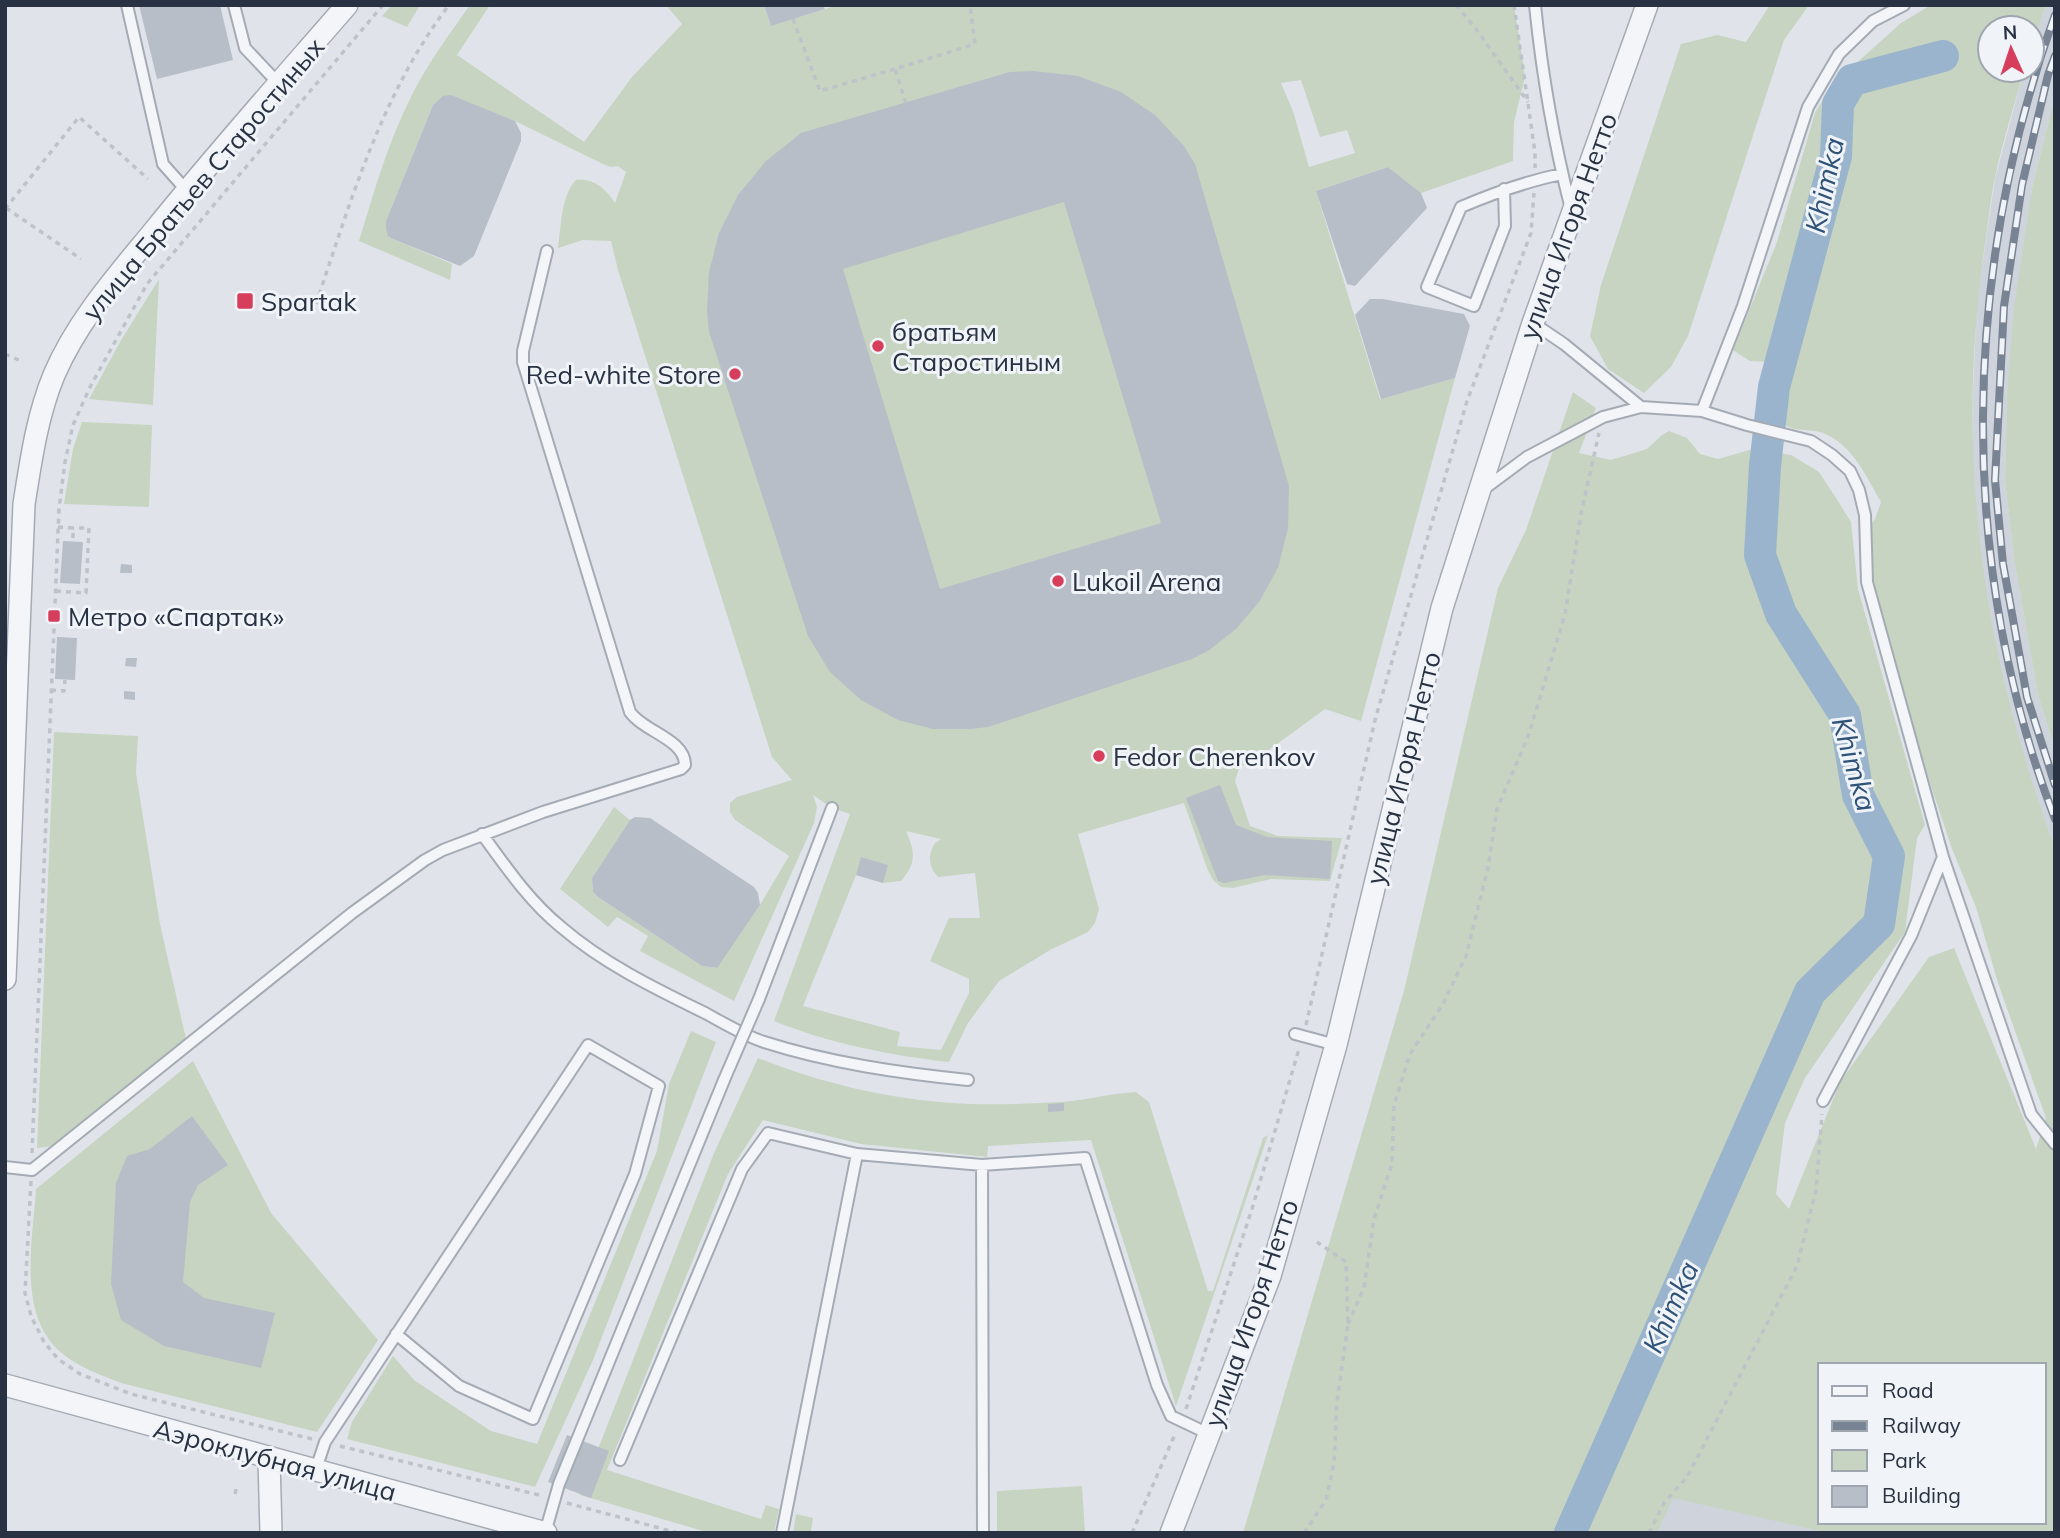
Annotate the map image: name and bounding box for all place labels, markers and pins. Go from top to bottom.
place label: Spartak [261,285,357,318]
marker: Spartak [235,291,255,311]
place label: братьям Старостиным [892,315,1061,378]
marker: братьям Старостиным [870,338,886,354]
place label: Red-white Store [526,358,721,391]
marker: Red-white Store [727,366,743,382]
place label: Lukoil Arena [1072,565,1221,598]
marker: Lukoil Arena [1050,573,1066,589]
place label: Метро «Спартак» [68,600,284,633]
marker: Метро «Спартак» [46,608,62,624]
place label: Fedor Cherenkov [1113,740,1315,773]
marker: Fedor Cherenkov [1091,748,1107,764]

